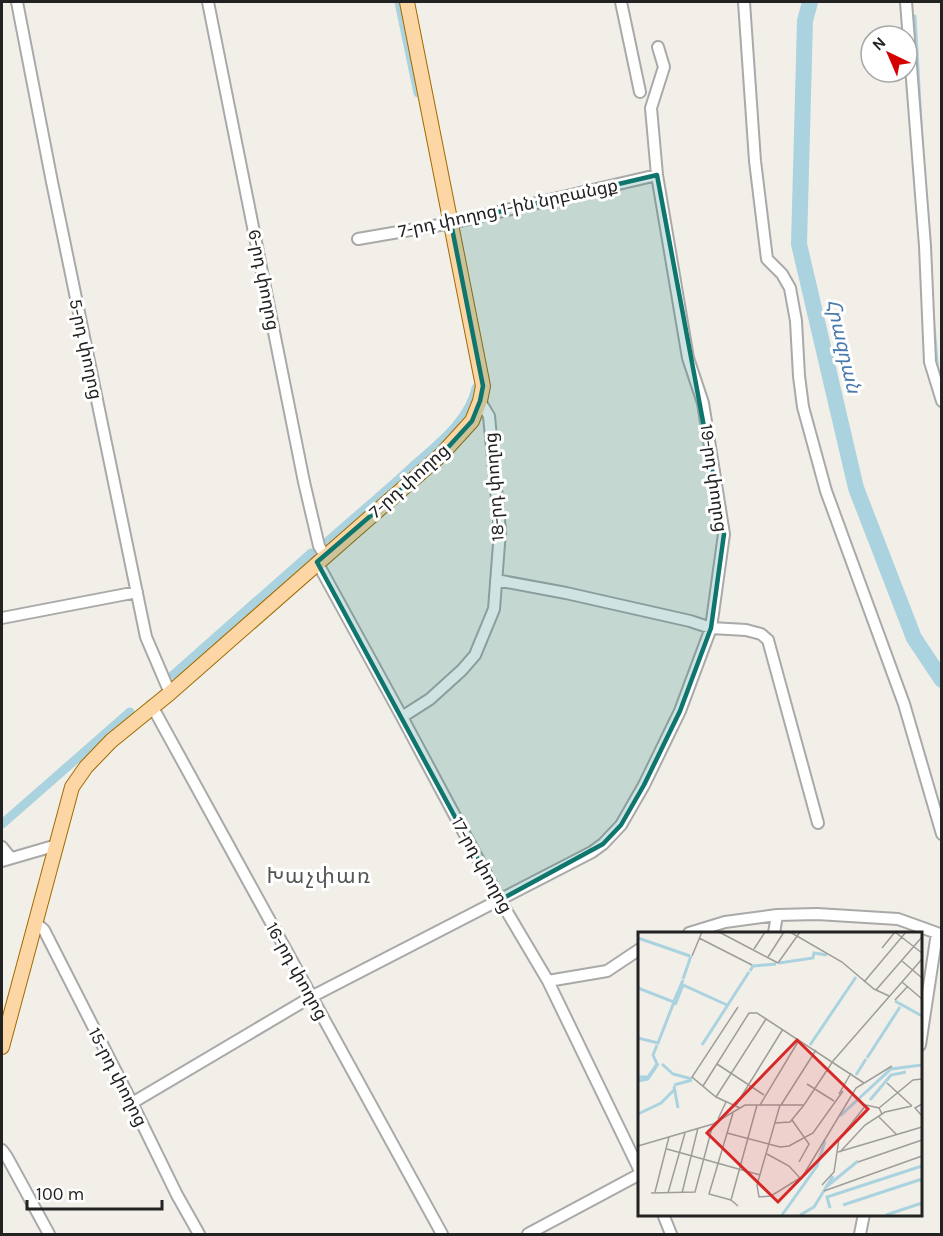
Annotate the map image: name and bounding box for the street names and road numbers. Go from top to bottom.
street label: 7-րդ փողոց 1-ին նրբանցք [396,174,620,242]
street label: 6-րդ փողոց [243,228,285,332]
street label: 5-րդ փողոց [65,297,107,401]
street label: 19-րդ փողոց [696,423,732,533]
street label: 18-րդ փողոց [479,432,509,542]
street label: 7-րդ փողոց [364,439,454,523]
street label: 17-րդ փողոց [447,813,517,917]
street label: 16-րդ փողոց [261,918,333,1024]
street label: 15-րդ փողոց [84,1024,152,1130]

